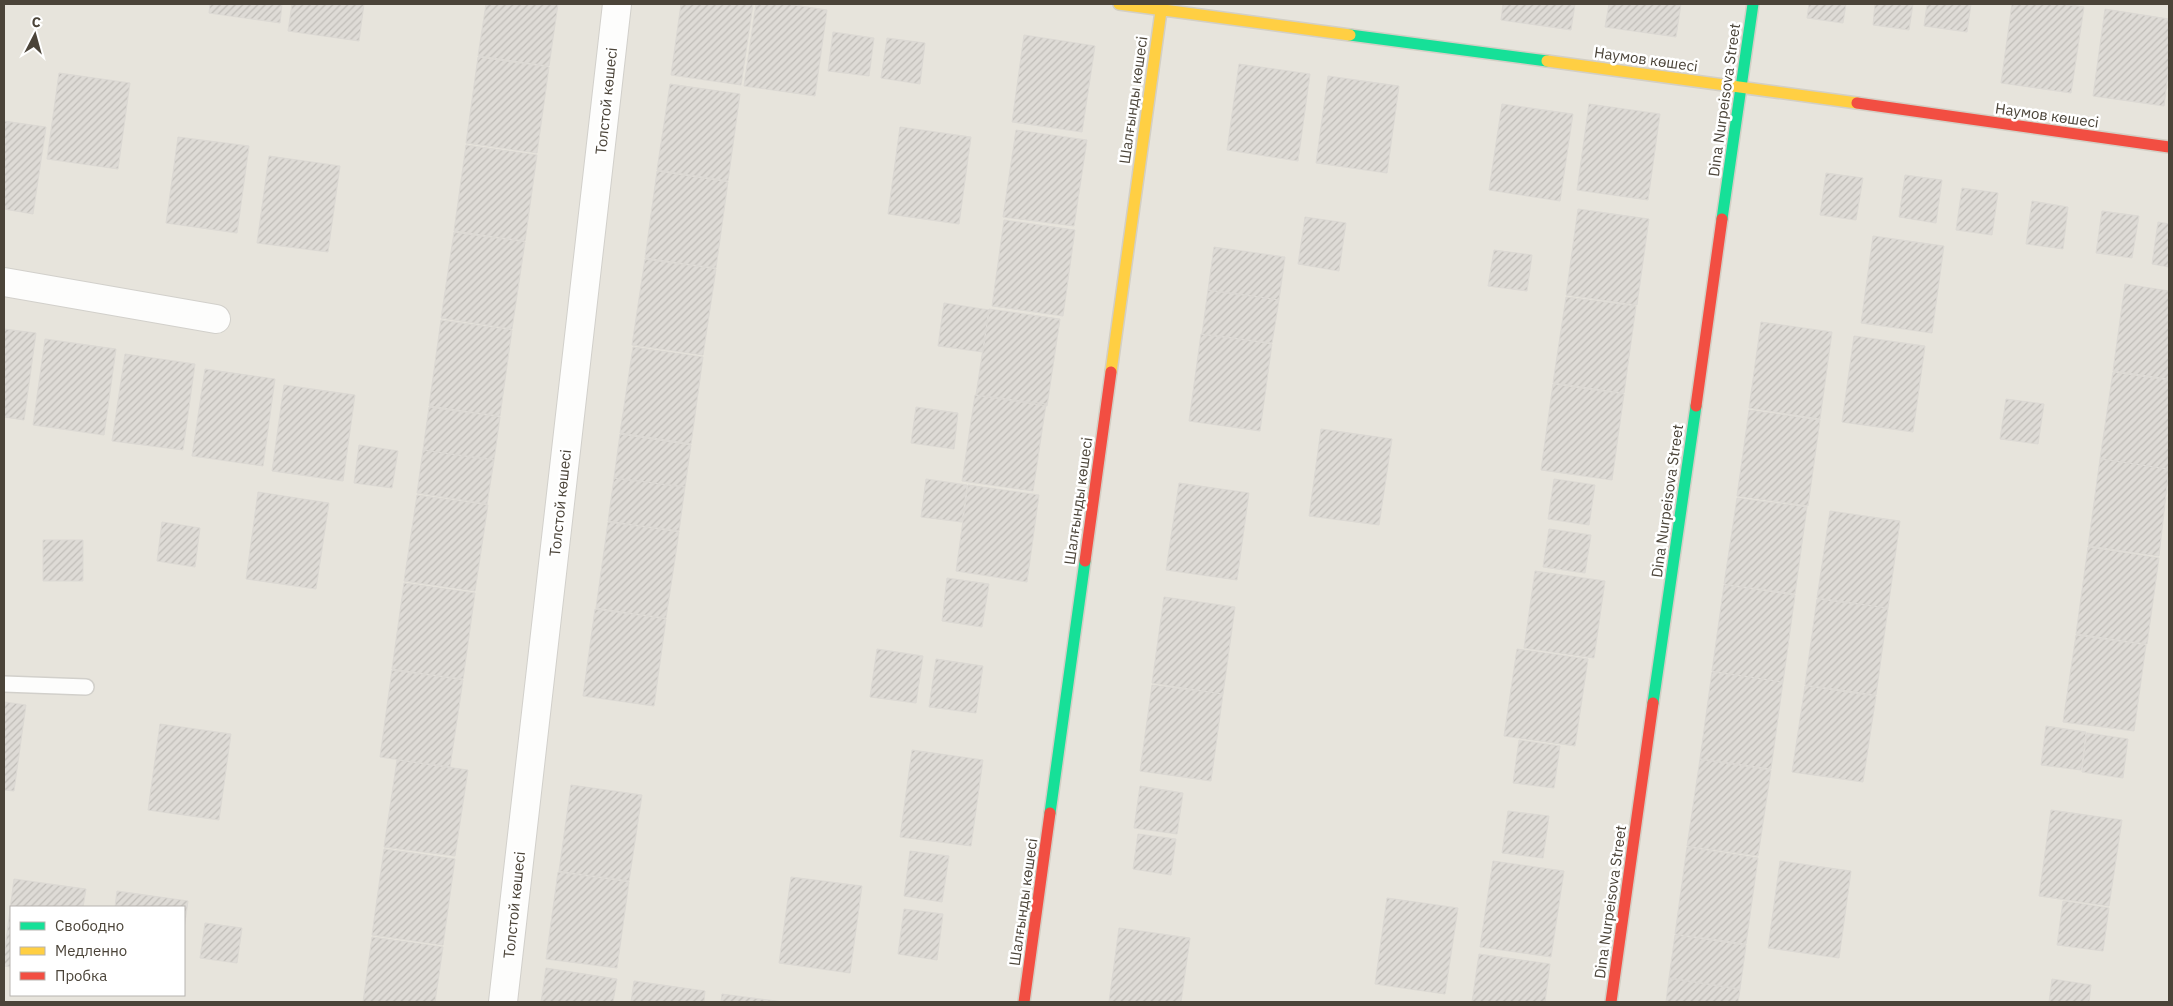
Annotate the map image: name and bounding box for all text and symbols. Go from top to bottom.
north arrow [10,10,60,60]
text: С [31,13,42,31]
street label: Dina Nurpeisova Street [1704,22,1744,178]
street label: Шалғынды көшесі [1115,35,1151,165]
street label: Наумов көшесі [1593,42,1699,76]
street label: Толстой көшесі [591,47,621,155]
street label: Наумов көшесі [1994,98,2100,132]
street label: Dina Nurpeisova Street [1647,423,1687,579]
street label: Шалғынды көшесі [1060,436,1096,566]
street label: Толстой көшесі [545,449,575,557]
street label: Dina Nurpeisova Street [1590,824,1630,980]
street label: Шалғынды көшесі [1005,837,1041,967]
street label: Толстой көшесі [499,851,529,959]
legend [10,906,185,996]
text: Свободно [55,916,124,935]
text: Медленно [55,941,127,960]
text: Пробка [55,966,107,985]

